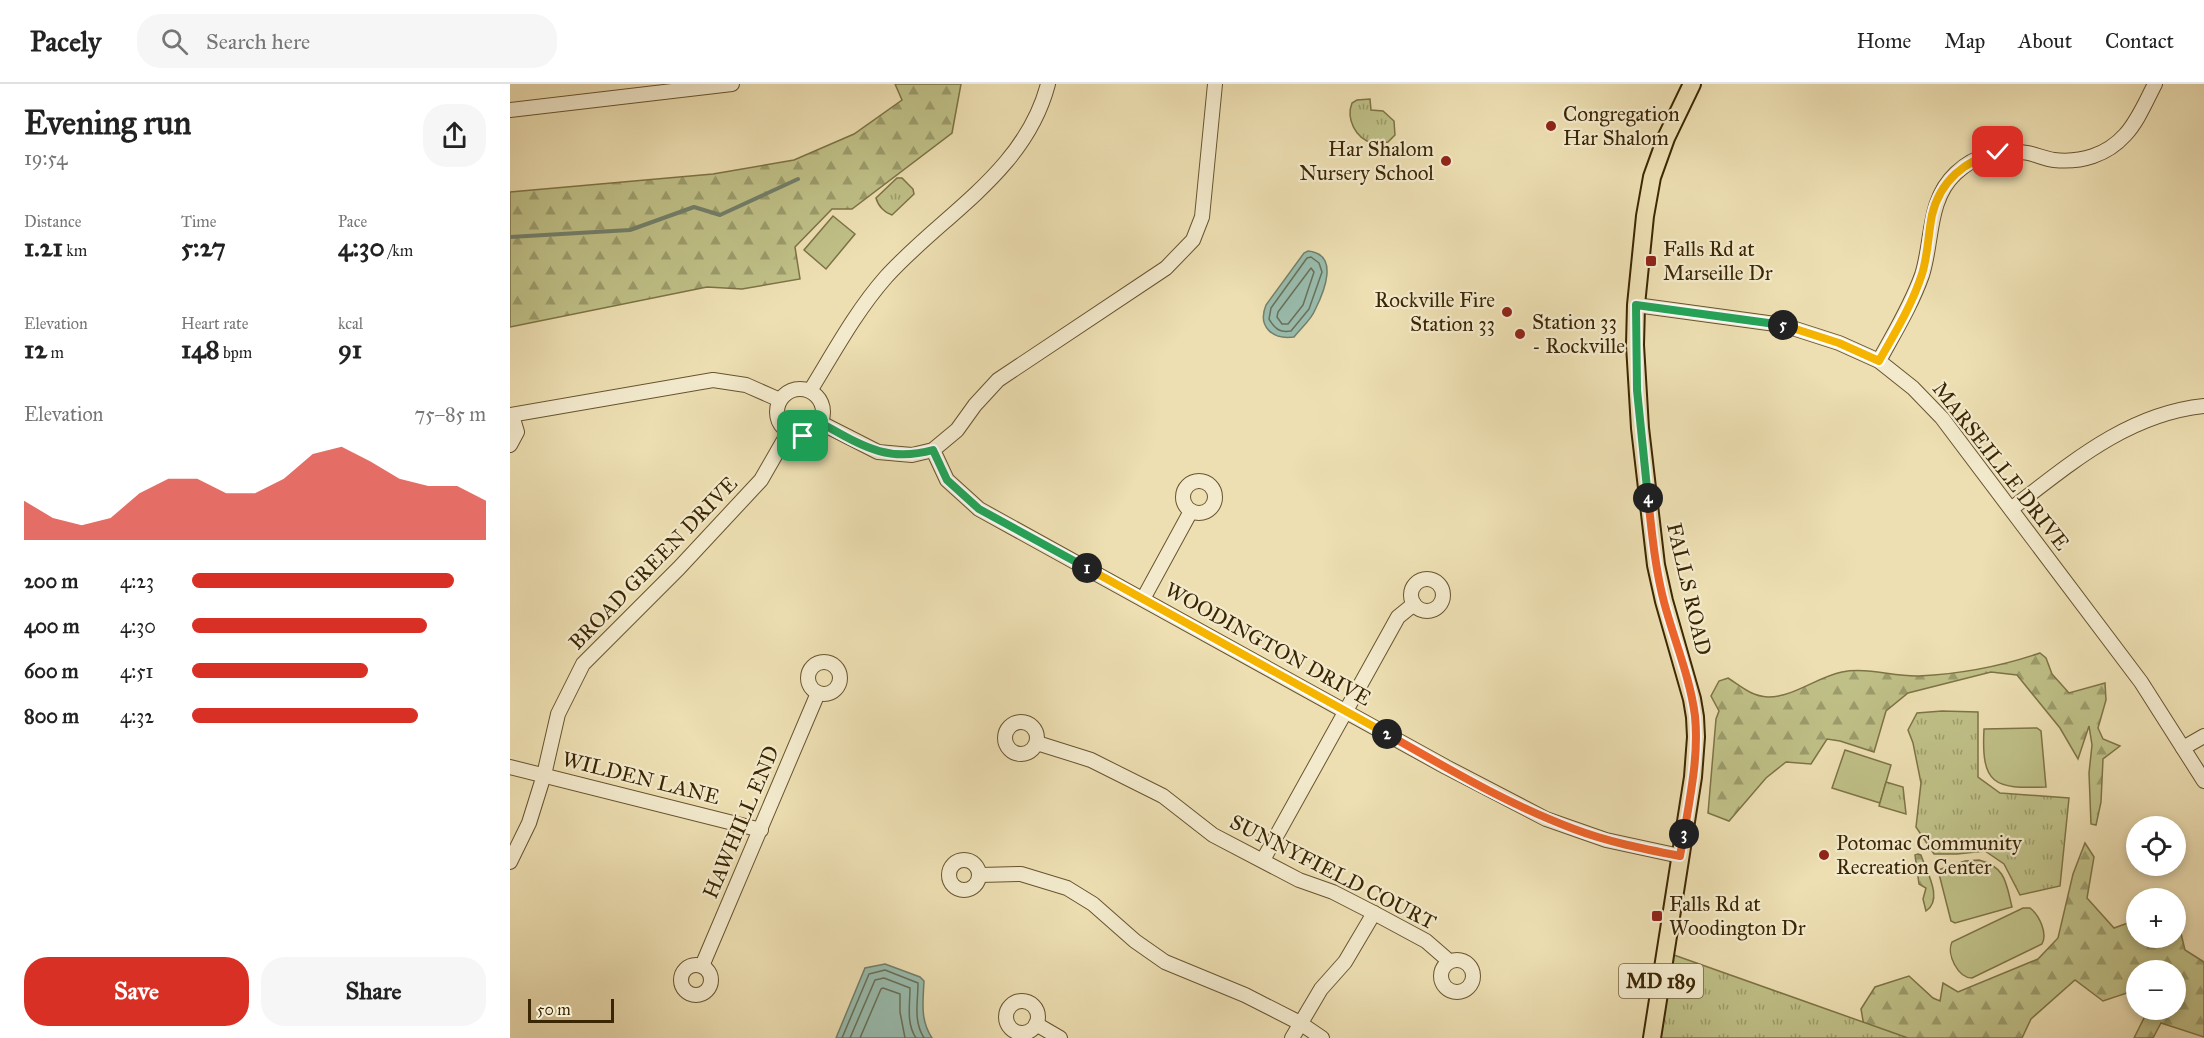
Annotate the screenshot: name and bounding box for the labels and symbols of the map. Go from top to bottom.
place label: Congregation Har Shalom [1563,101,1680,151]
marker: Congregation Har Shalom [1544,119,1558,133]
pin [1972,126,2023,177]
place label: Har Shalom Nursery School [1299,136,1434,186]
marker: Har Shalom Nursery School [1439,154,1453,168]
place label: Falls Rd at Marseille Dr [1663,236,1773,286]
marker: Falls Rd at Marseille Dr [1644,254,1658,268]
place label: Rockville Fire Station 33 [1375,287,1495,337]
marker: Rockville Fire Station 33 [1500,305,1514,319]
place label: Station 33 - Rockville [1532,309,1625,359]
pin: 5 [1768,310,1798,340]
marker: Station 33 - Rockville [1513,327,1527,341]
street label: MARSEILLE DRIVE [1927,376,2075,556]
pin [777,410,828,461]
street label: BROAD GREEN DRIVE [563,471,743,655]
pin: 4 [1633,483,1663,513]
street label: FALLS ROAD [1661,520,1717,658]
pin: 1 [1072,553,1102,583]
street label: WOODINGTON DRIVE [1160,576,1376,712]
pin: 2 [1372,719,1402,749]
street label: HAWHILL END [697,742,785,902]
street label: WILDEN LANE [560,746,722,810]
street label: SUNNYFIELD COURT [1226,809,1440,935]
pin: 3 [1669,819,1699,849]
place label: Potomac Community Recreation Center [1836,830,2023,880]
marker: Potomac Community Recreation Center [1817,848,1831,862]
place label: Falls Rd at Woodington Dr [1669,891,1806,941]
marker: Falls Rd at Woodington Dr [1650,909,1664,923]
road number: MD 189 [1619,964,1703,998]
scale bar [528,996,614,1024]

